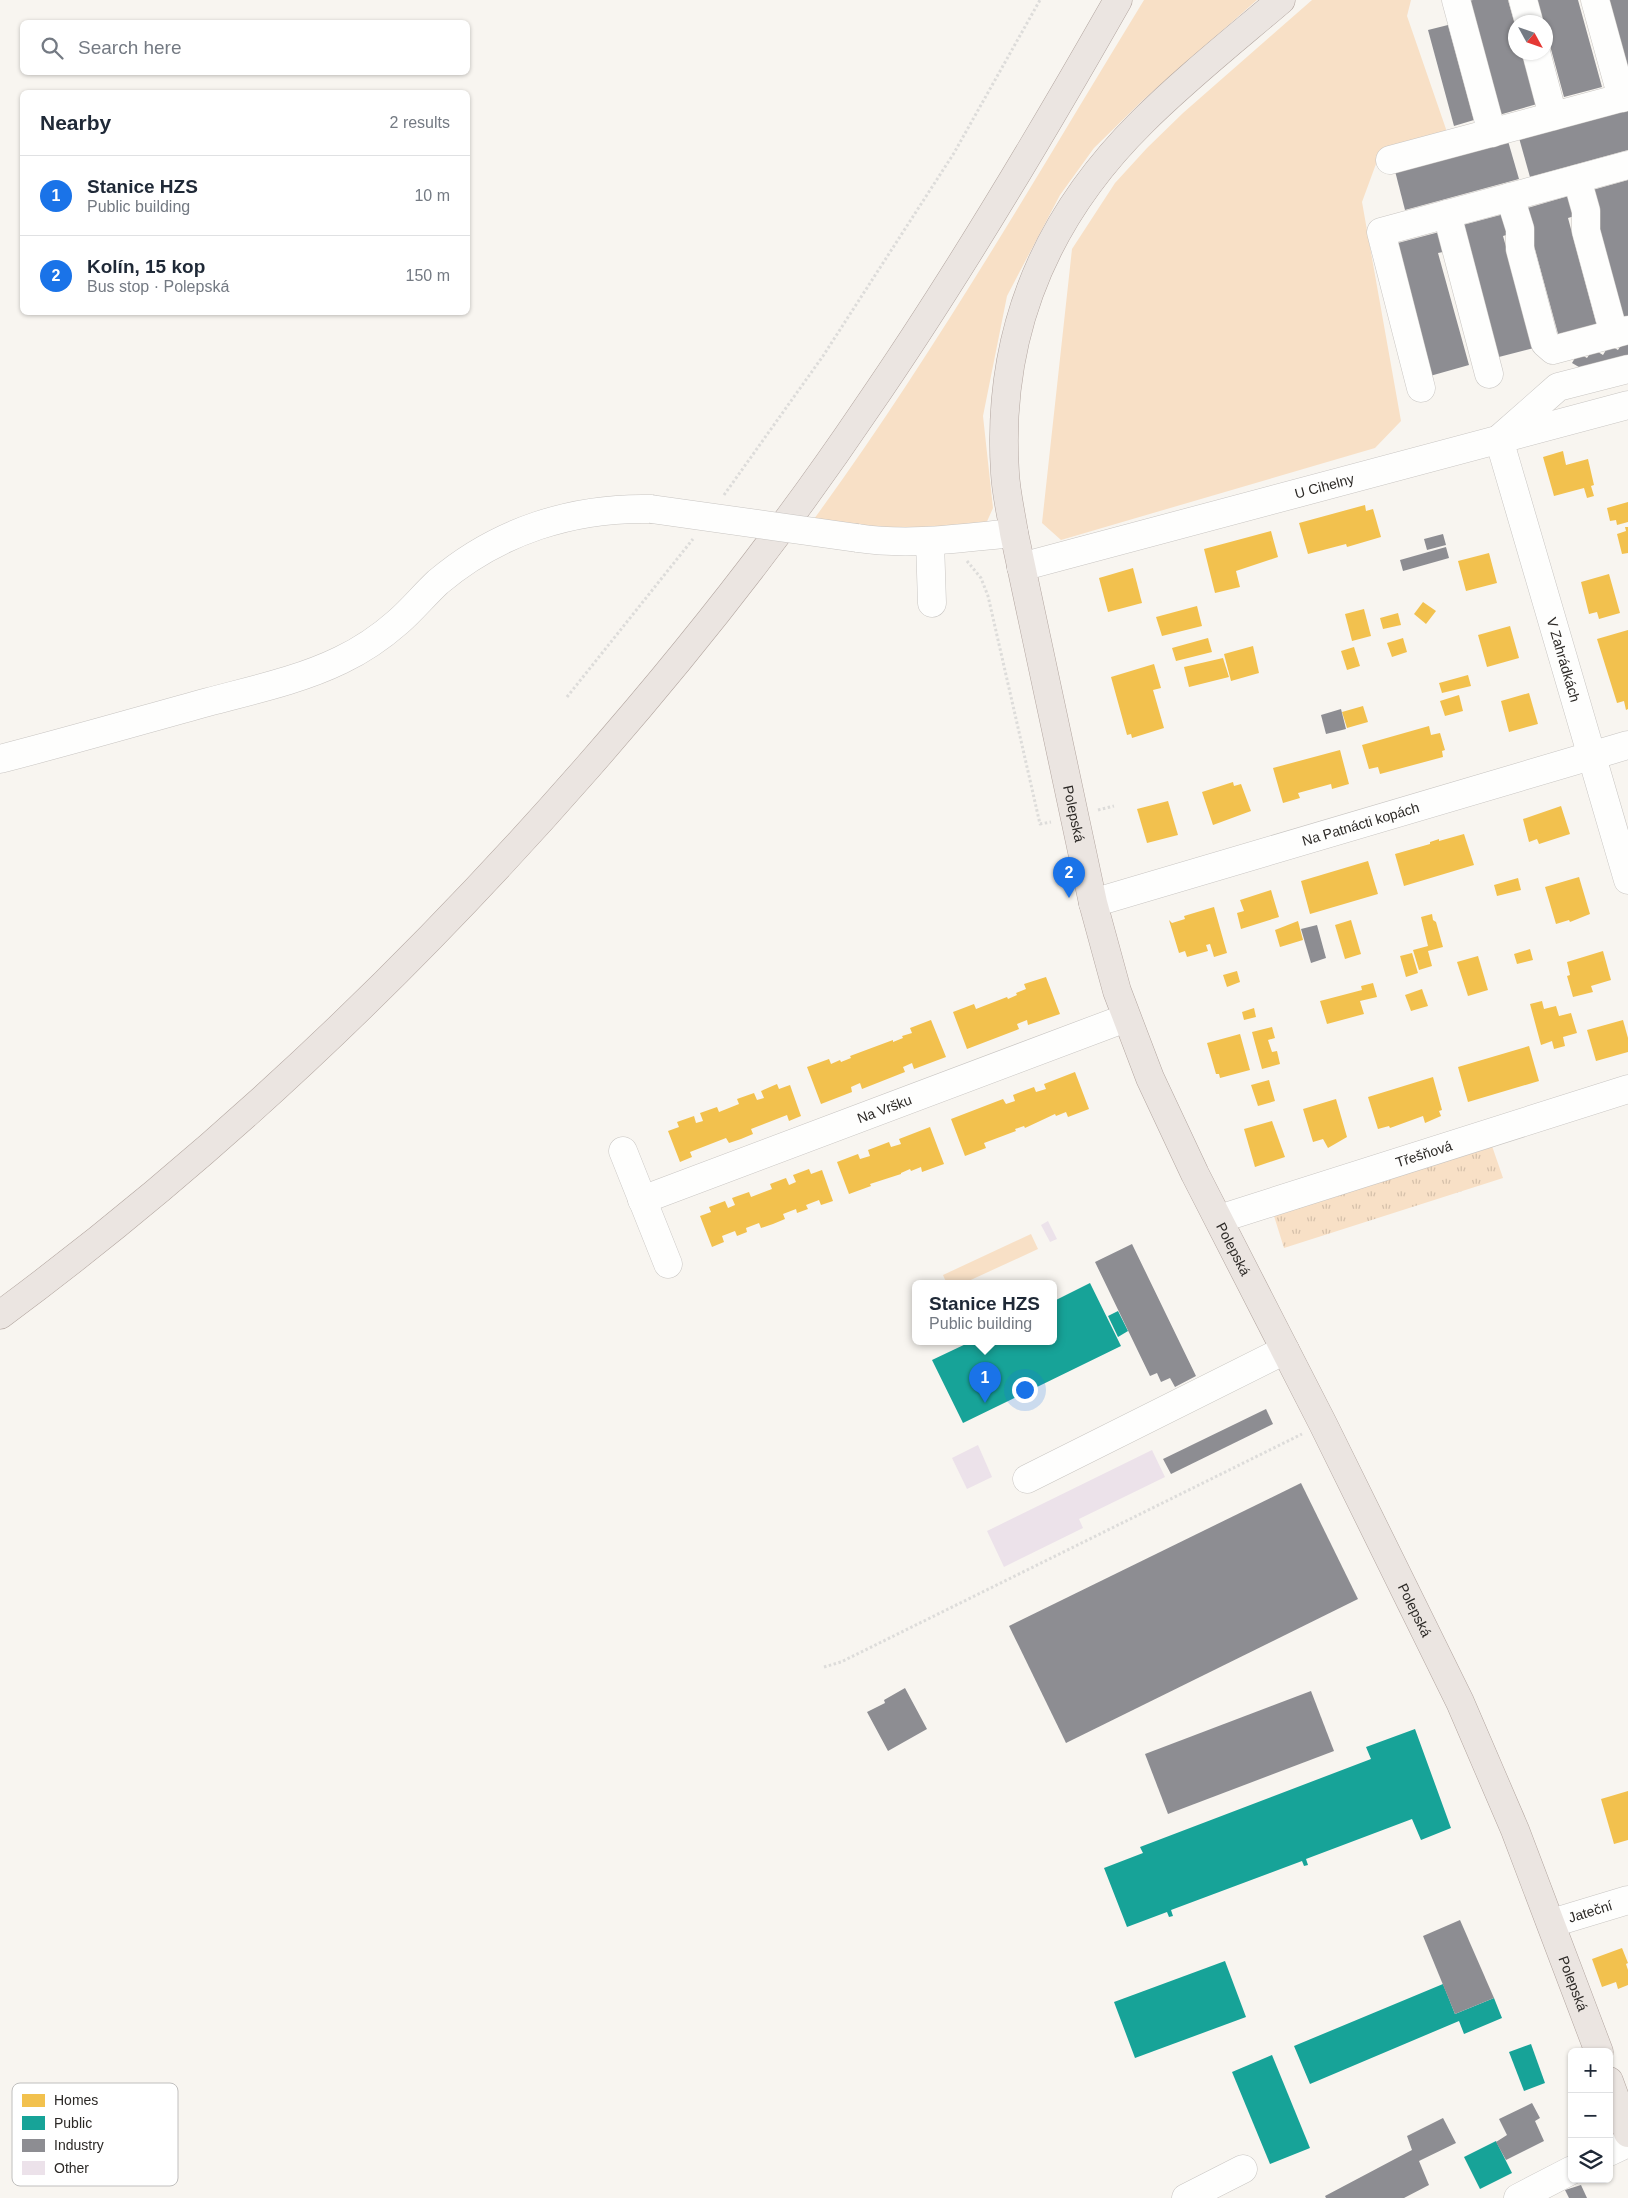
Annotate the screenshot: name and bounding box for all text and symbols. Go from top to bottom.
north arrow [1508,15,1553,60]
search box [20,20,470,75]
icon: search [38,34,66,62]
text: Search here [78,37,182,58]
text: Nearby [40,111,111,134]
text: 2 results [390,114,450,131]
text: Stanice HZS [87,176,198,197]
text: 1 [52,187,60,204]
text: 10 m [414,187,450,204]
text: Public building [87,198,190,215]
text: Kolín, 15 kop [87,256,205,277]
text: 2 [52,267,60,284]
text: 150 m [406,267,450,284]
text: Bus stop · Polepská [87,278,229,295]
street label: U Cihelny [1293,470,1356,502]
street label: V Zahrádkách [1544,616,1584,704]
street label: Polepská [1060,784,1088,844]
street label: Na Patnácti kopách [1300,799,1421,849]
pin: 2 [1053,857,1085,898]
street label: Na Vršku [855,1091,914,1126]
street label: Třešňová [1394,1137,1454,1170]
street label: Polepská [1213,1220,1254,1279]
popup [912,1280,1057,1345]
text: Stanice HZS [929,1293,1040,1314]
text: Public building [929,1315,1032,1332]
pin: 1 [969,1362,1001,1403]
your location [1012,1377,1038,1403]
street label: Polepská [1395,1581,1435,1640]
street label: Jateční [1566,1897,1614,1926]
street label: Polepská [1555,1954,1591,2014]
map controls [1568,2048,1613,2183]
button: + [1568,2048,1613,2093]
legend [12,2083,178,2186]
text: Homes [54,2092,98,2108]
button: − [1568,2093,1613,2138]
text: Public [54,2115,92,2131]
text: Industry [54,2137,104,2153]
button: layers [1568,2138,1613,2183]
text: Other [54,2160,89,2176]

